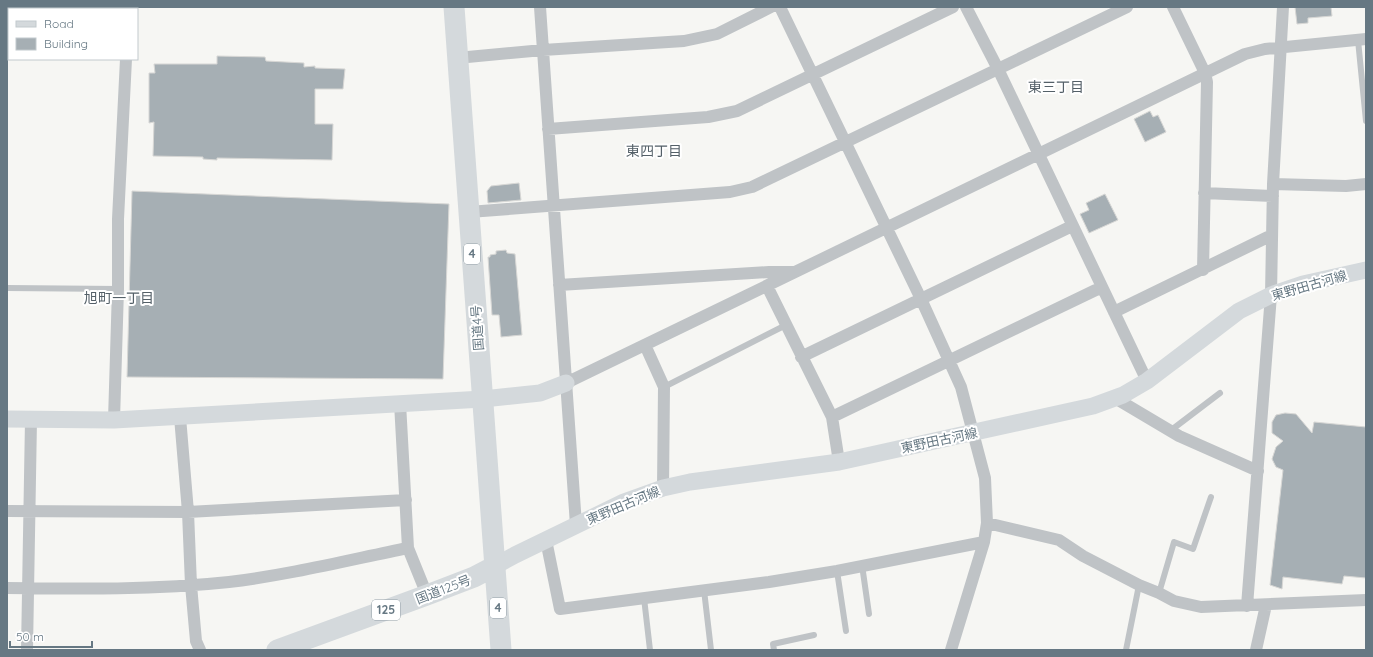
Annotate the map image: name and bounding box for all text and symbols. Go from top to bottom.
legend [8,8,138,60]
text: Road [44,16,74,31]
text: Building [44,36,88,51]
district label: 東三丁目 [1028,78,1084,96]
district label: 東四丁目 [626,142,682,160]
road number: 4 [464,244,480,264]
street label: 東野田古河線 [1269,267,1349,303]
district label: 旭町一丁目 [84,289,154,307]
street label: 国道4号 [467,305,487,351]
street label: 東野田古河線 [899,424,979,456]
street label: 東野田古河線 [584,482,662,528]
street label: 国道125号 [413,571,473,607]
road number: 4 [490,598,506,618]
road number: 125 [372,600,400,620]
scale bar [10,623,92,649]
text: 50 m [16,629,44,644]

